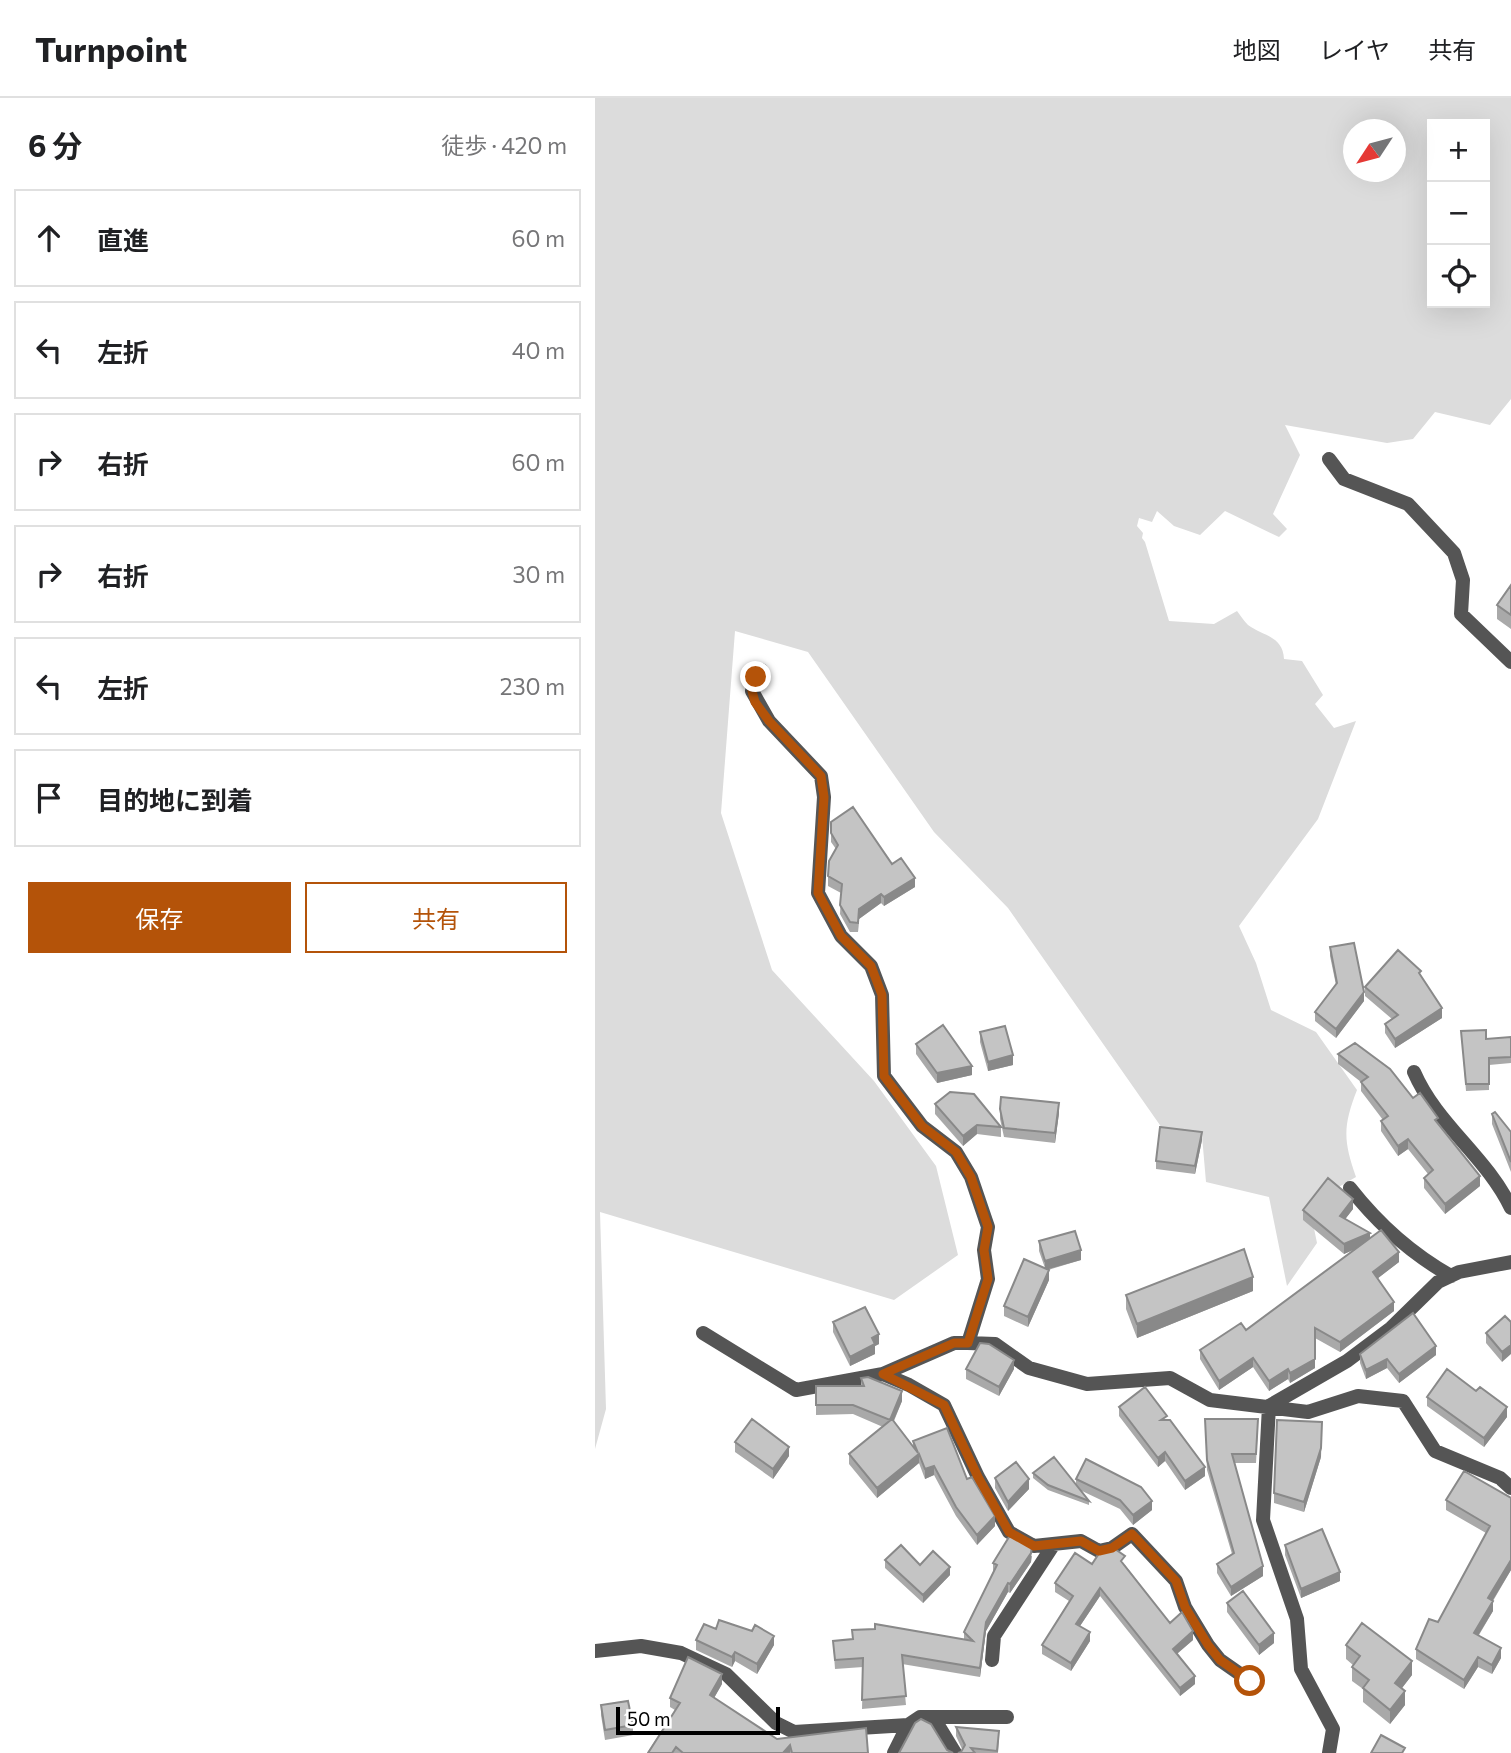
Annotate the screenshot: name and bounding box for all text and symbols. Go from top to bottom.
text: Turnpoint [35,28,187,69]
text: 地図 [1233,35,1281,64]
text: レイヤ [1319,35,1390,64]
text: 共有 [1428,35,1476,64]
north arrow [1343,119,1406,182]
map controls [1427,119,1490,308]
button: + [1427,119,1490,182]
text: 6 分 [28,126,82,163]
text: 徒歩 · 420 m [441,131,567,159]
button: − [1427,182,1490,245]
icon: ahead [30,219,68,257]
text: 直進 [97,224,149,255]
text: 60 m [512,224,565,252]
button: locate [1427,245,1490,308]
icon: left [30,331,68,369]
text: 左折 [97,336,149,367]
text: 40 m [512,336,565,364]
icon: right [30,443,68,481]
text: 右折 [97,448,149,479]
text: 60 m [512,448,565,476]
icon: right [30,555,68,593]
text: 右折 [97,560,149,591]
text: 30 m [512,560,565,588]
route end [740,661,771,692]
icon: left [30,667,68,705]
text: 左折 [97,672,149,703]
text: 230 m [500,672,565,700]
icon: arrive [30,779,68,817]
text: 目的地に到着 [97,784,253,815]
button: 保存 [28,882,291,953]
button: 共有 [305,882,567,953]
route start [1234,1665,1265,1696]
scale bar [616,1704,781,1736]
text: 50 m [627,1707,671,1730]

